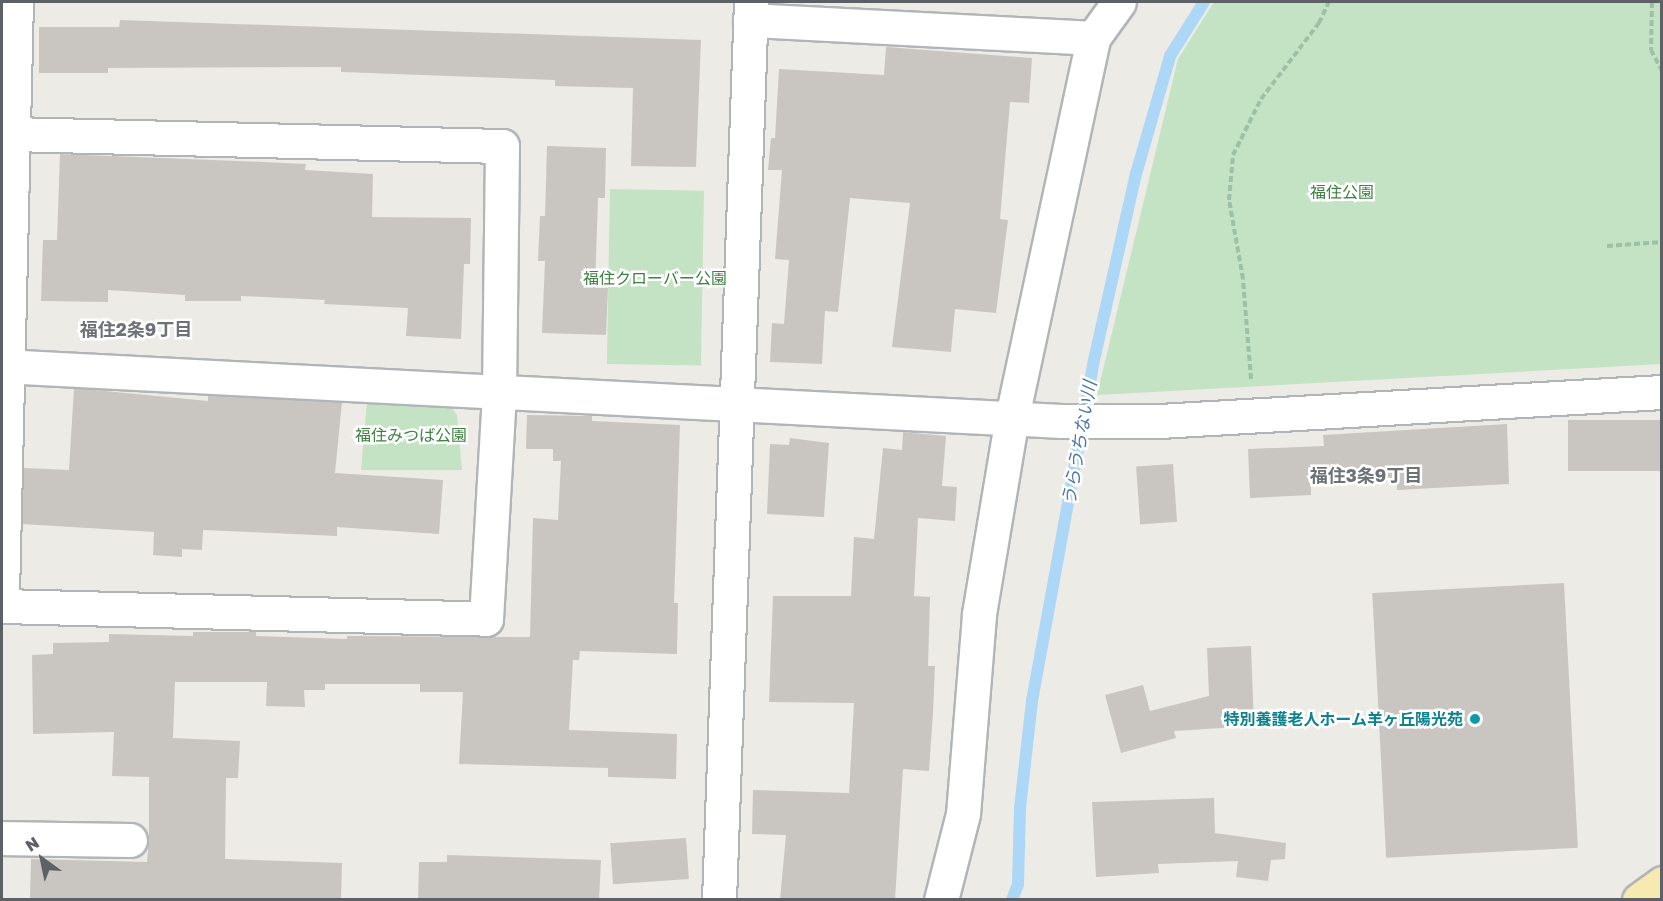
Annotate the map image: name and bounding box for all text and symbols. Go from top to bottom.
park label: 福住公園 [1310,182,1374,202]
park label: 福住クローバー公園 [583,268,727,288]
district label: 福住2条9丁目 [80,318,192,340]
water label: うらうちない川 [1057,379,1101,507]
park label: 福住みつば公園 [355,425,467,445]
district label: 福住3条9丁目 [1310,464,1422,486]
place label: 特別養護老人ホーム羊ヶ丘陽光苑 [1223,709,1463,729]
marker: 特別養護老人ホーム羊ヶ丘陽光苑 [1468,712,1482,726]
north arrow [12,829,72,889]
text: N [22,832,43,856]

